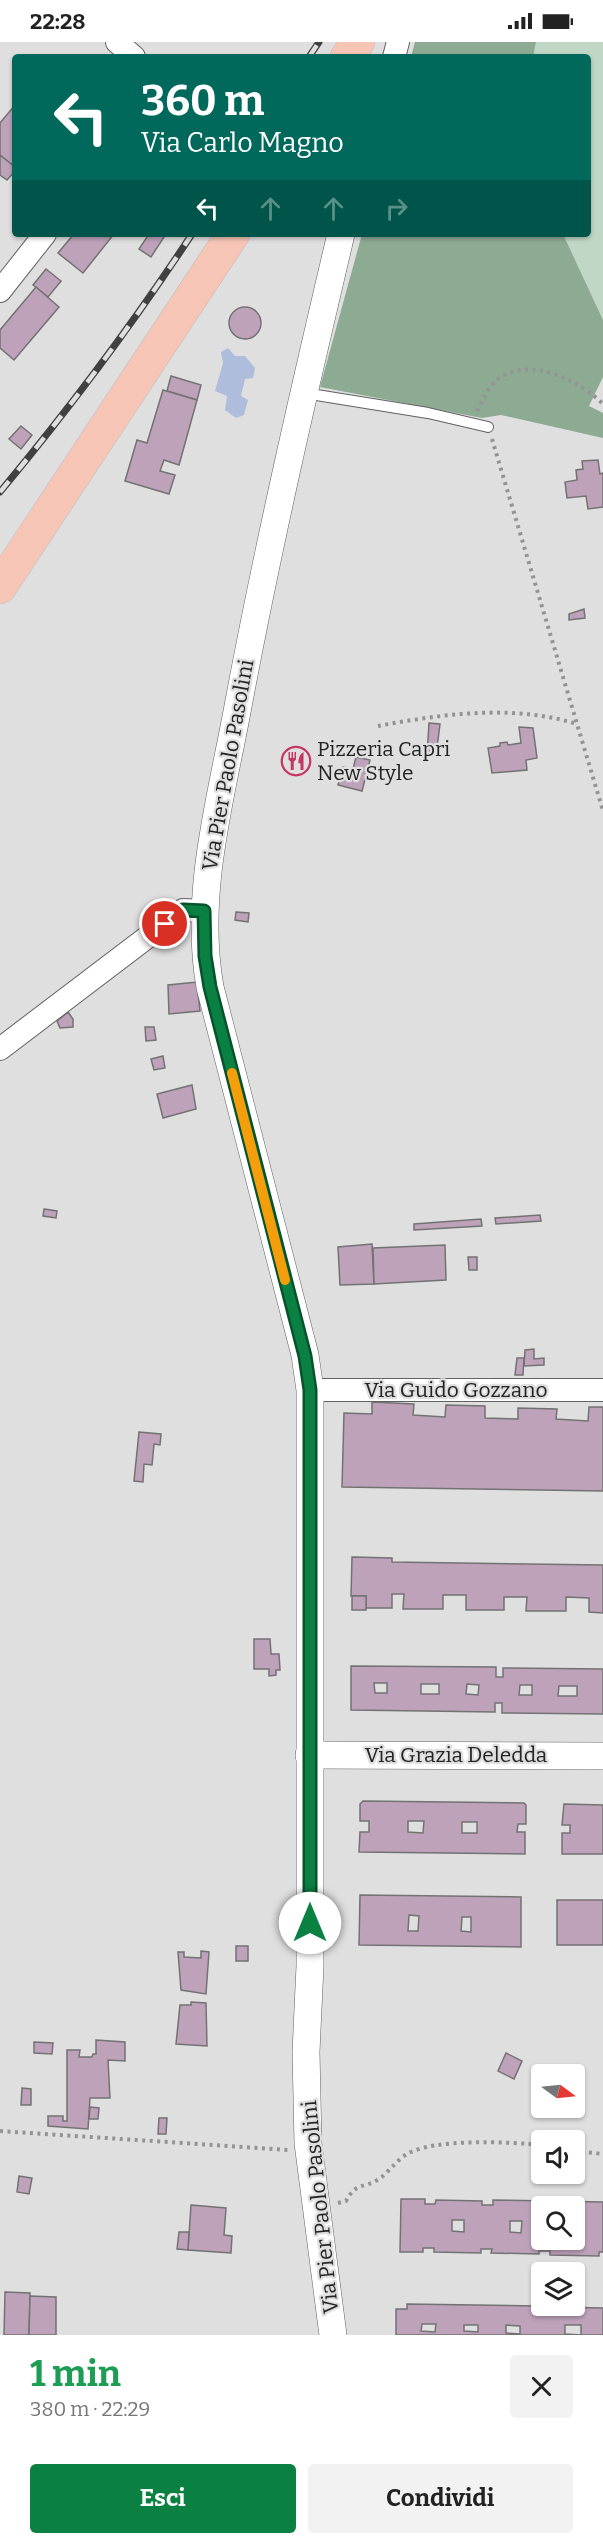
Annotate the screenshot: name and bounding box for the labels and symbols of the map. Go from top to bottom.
street label: Via Pier Paolo Pasolini [197,657,259,873]
place label: Pizzeria Capri New Style [317,736,450,786]
restaurant icon: Pizzeria Capri New Style [280,745,312,777]
pin [139,898,190,949]
street label: Via Guido Gozzano [364,1377,548,1403]
street label: Via Grazia Deledda [365,1742,548,1768]
position arrow [278,1891,342,1955]
north arrow [531,2064,585,2118]
street label: Via Pier Paolo Pasolini [296,2099,344,2315]

